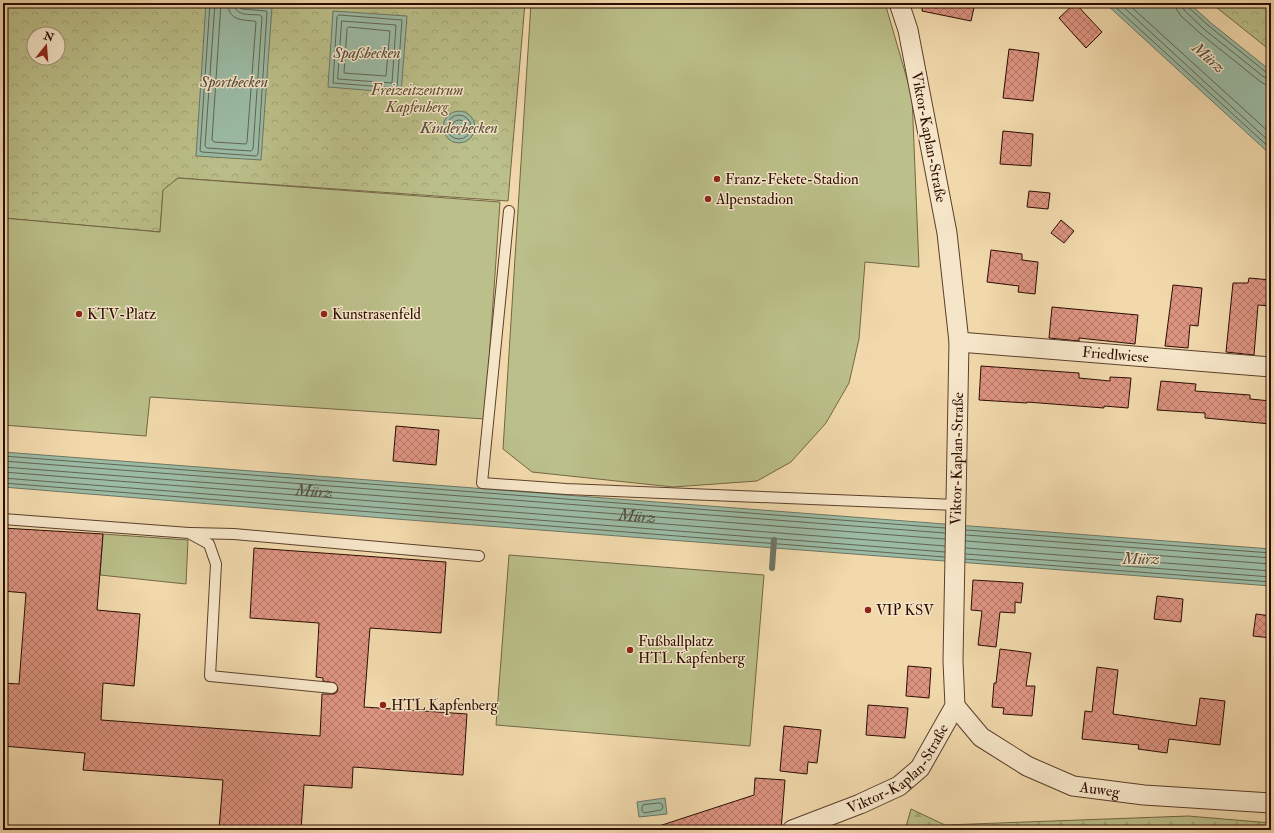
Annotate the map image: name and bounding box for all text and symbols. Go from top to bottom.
north arrow [26,26,66,66]
text: N [41,29,56,45]
water label: Mürz [1187,37,1229,78]
water label: Spaßbecken [332,43,401,63]
street label: Viktor-Kaplan-Straße [906,70,951,204]
water label: Sportbecken [199,72,268,92]
park label: Freizeitzentrum Kapfenberg [370,81,463,117]
water label: Kinderbecken [419,118,498,138]
place label: Franz-Fekete-Stadion [725,170,859,189]
marker: Franz-Fekete-Stadion [712,174,722,184]
place label: Alpenstadion [715,190,794,210]
marker: Alpenstadion [703,194,713,204]
place label: KTV-Platz [87,305,156,324]
place label: Kunstrasenfeld [332,305,421,324]
marker: KTV-Platz [74,309,84,319]
marker: Kunstrasenfeld [319,309,329,319]
street label: Friedlwiese [1081,343,1150,367]
street label: Viktor-Kaplan-Straße [947,392,968,525]
water label: Mürz [294,480,333,503]
water label: Mürz [617,505,656,528]
water label: Mürz [1121,549,1160,569]
place label: VIP KSV [876,601,935,620]
marker: VIP KSV [863,605,873,615]
place label: Fußballplatz HTL Kapfenberg [638,632,746,669]
marker: Fußballplatz HTL Kapfenberg [625,645,635,655]
place label: HTL Kapfenberg [391,696,499,716]
marker: HTL Kapfenberg [378,700,388,710]
street label: Viktor-Kaplan-Straße [844,721,953,818]
street label: Auweg [1078,778,1121,802]

